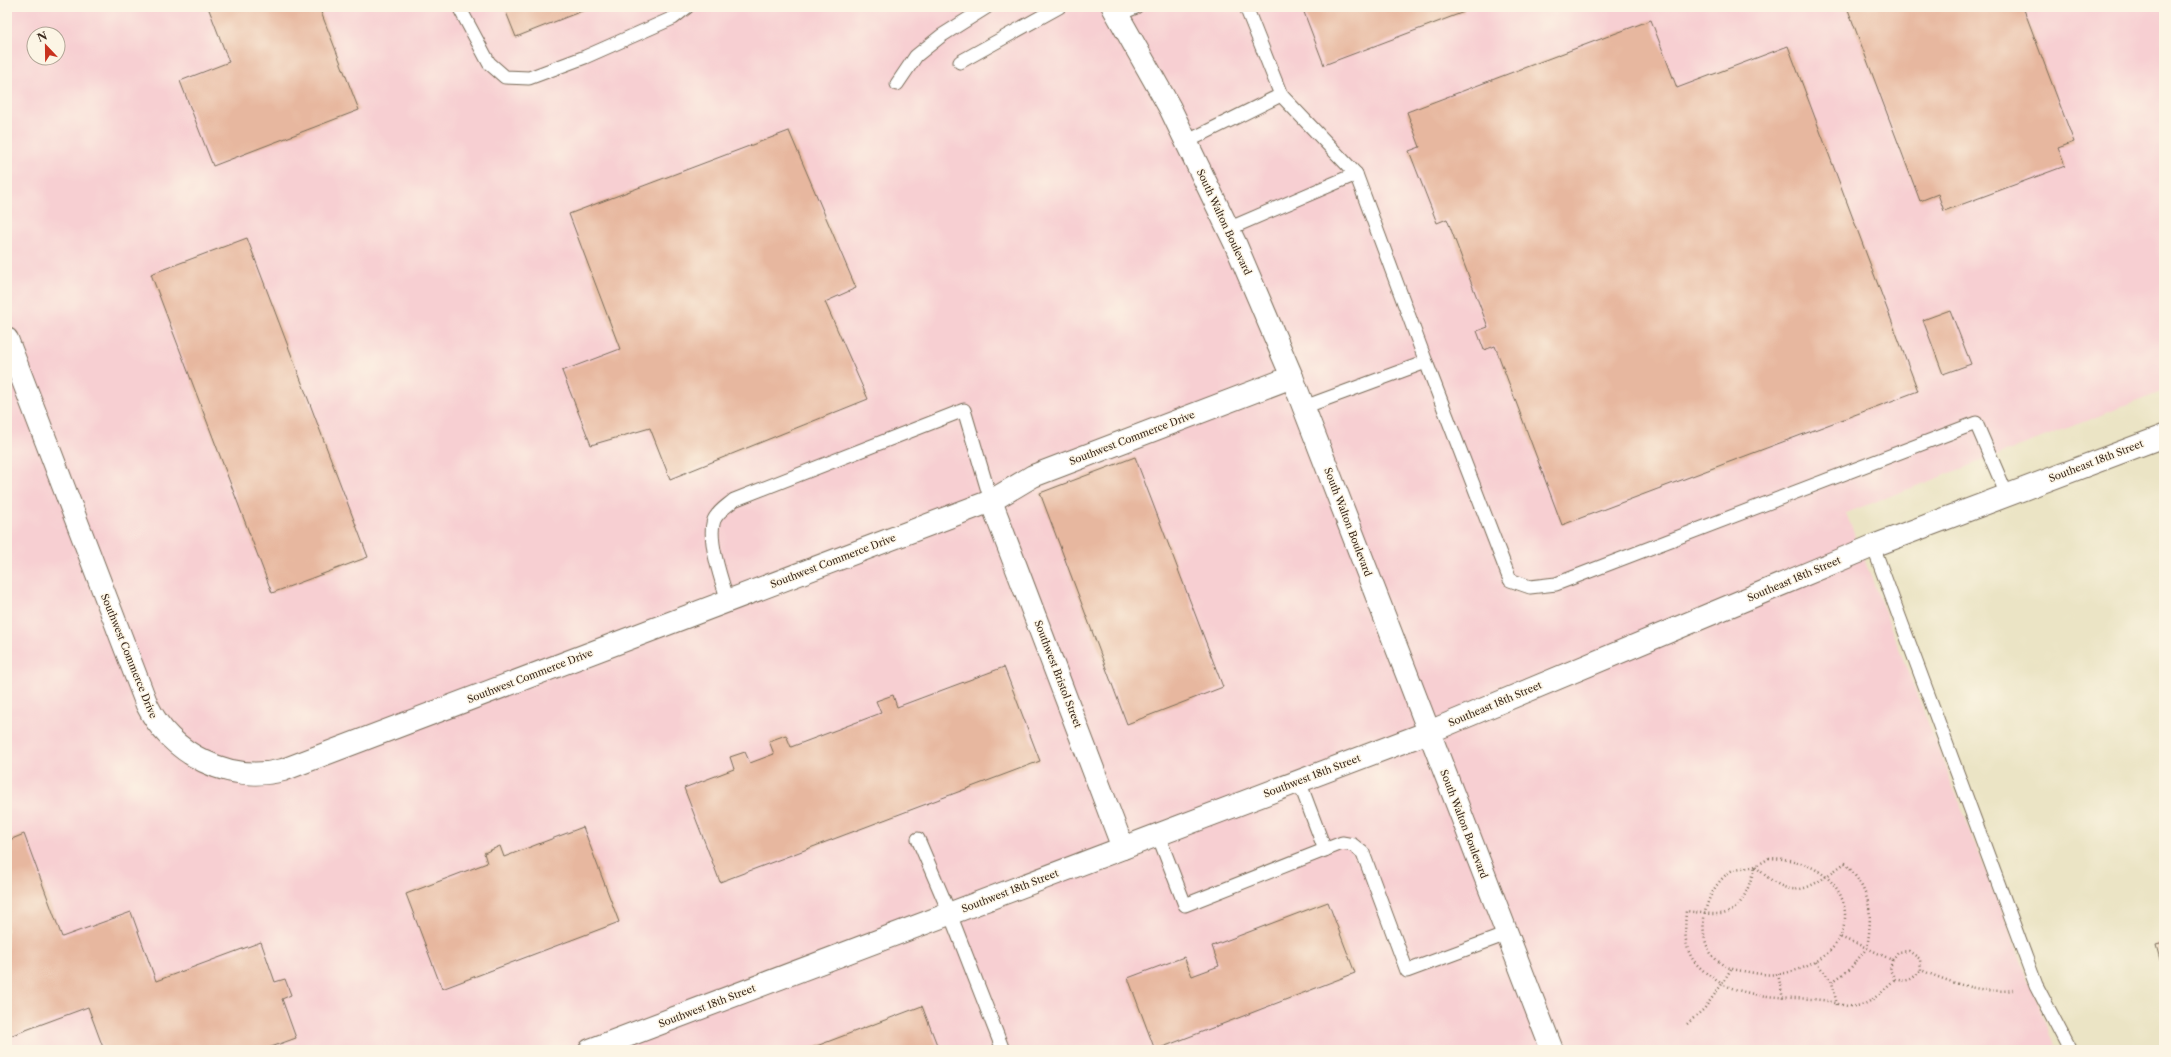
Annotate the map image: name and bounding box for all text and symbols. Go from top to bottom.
north arrow [26,26,66,66]
text: N [35,28,50,45]
street label: South Walton Boulevard [1194,167,1254,277]
street label: Southwest Commerce Drive [1067,408,1197,468]
street label: Southeast 18th Street [2047,437,2146,485]
street label: South Walton Boulevard [1321,466,1375,578]
street label: Southwest Commerce Drive [768,531,898,591]
street label: Southeast 18th Street [1745,553,1843,605]
street label: Southwest Commerce Drive [98,592,160,721]
street label: Southwest Bristol Street [1031,618,1085,730]
street label: Southwest Commerce Drive [465,646,595,706]
street label: Southeast 18th Street [1446,678,1544,730]
street label: Southwest 18th Street [1262,751,1363,800]
street label: South Walton Boulevard [1437,768,1491,880]
street label: Southwest 18th Street [960,866,1061,915]
street label: Southwest 18th Street [657,981,758,1030]

